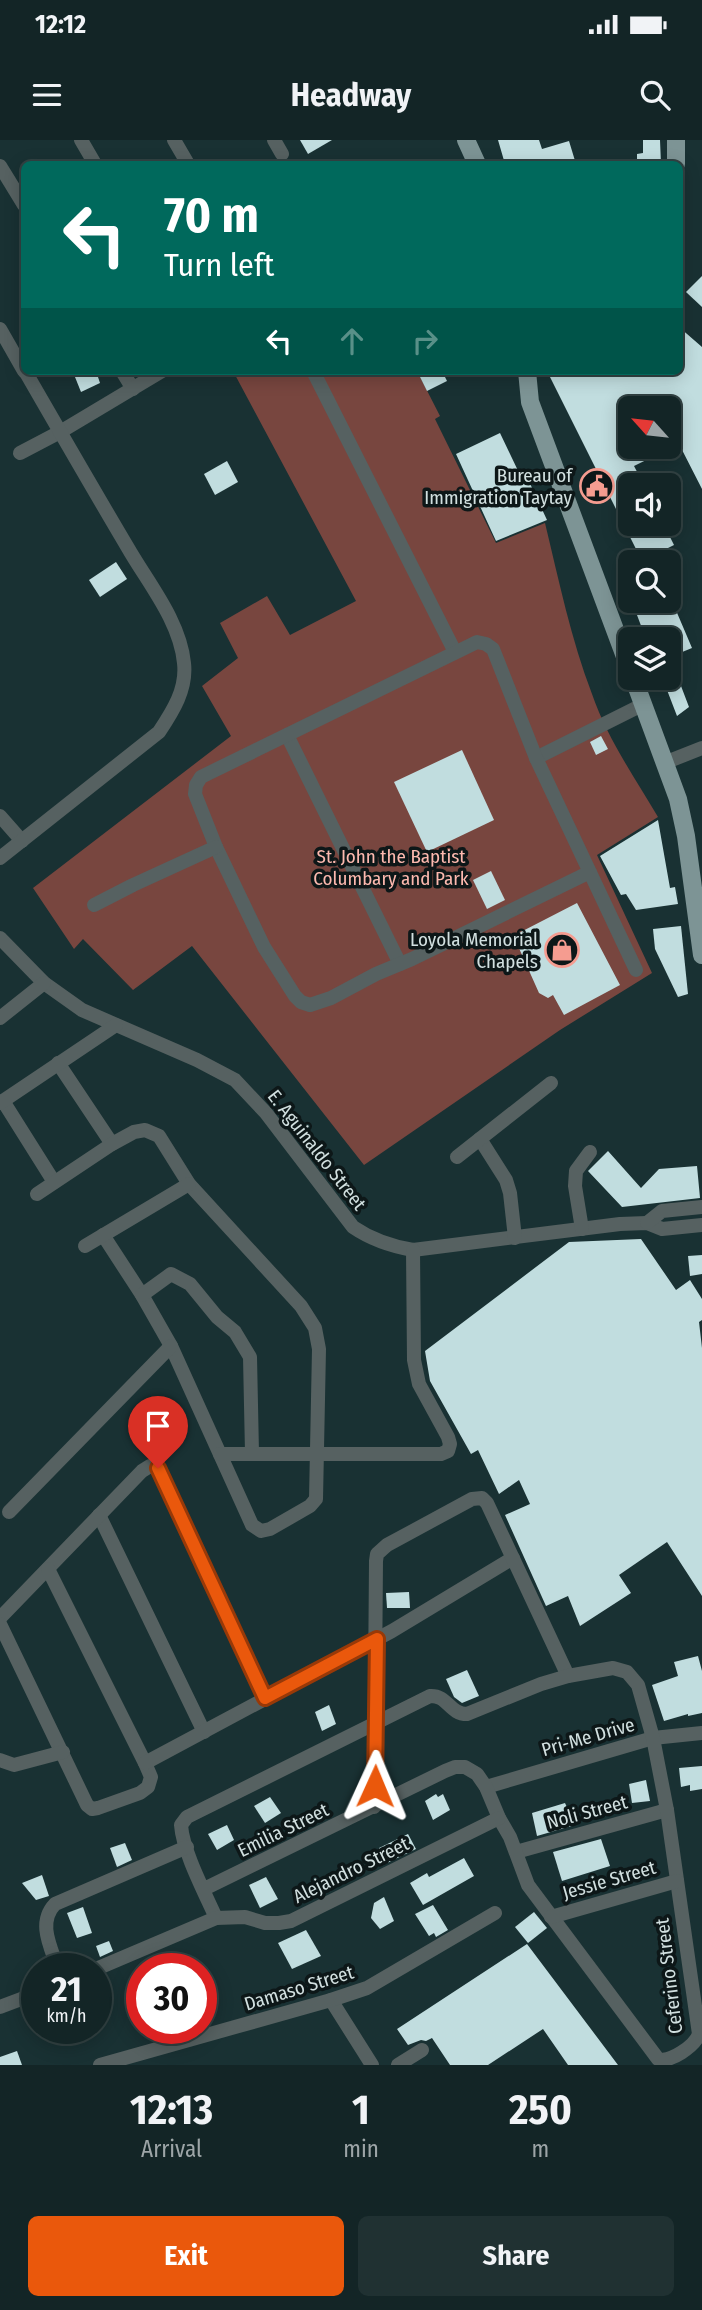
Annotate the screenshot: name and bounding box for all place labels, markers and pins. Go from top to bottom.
place label: Bureau of Immigration Taytay [424,464,573,509]
public building icon: Bureau of Immigration Taytay [578,467,616,505]
place label: Loyola Memorial Chapels [410,928,538,973]
shop icon: Loyola Memorial Chapels [543,931,581,969]
pin [128,1396,188,1468]

